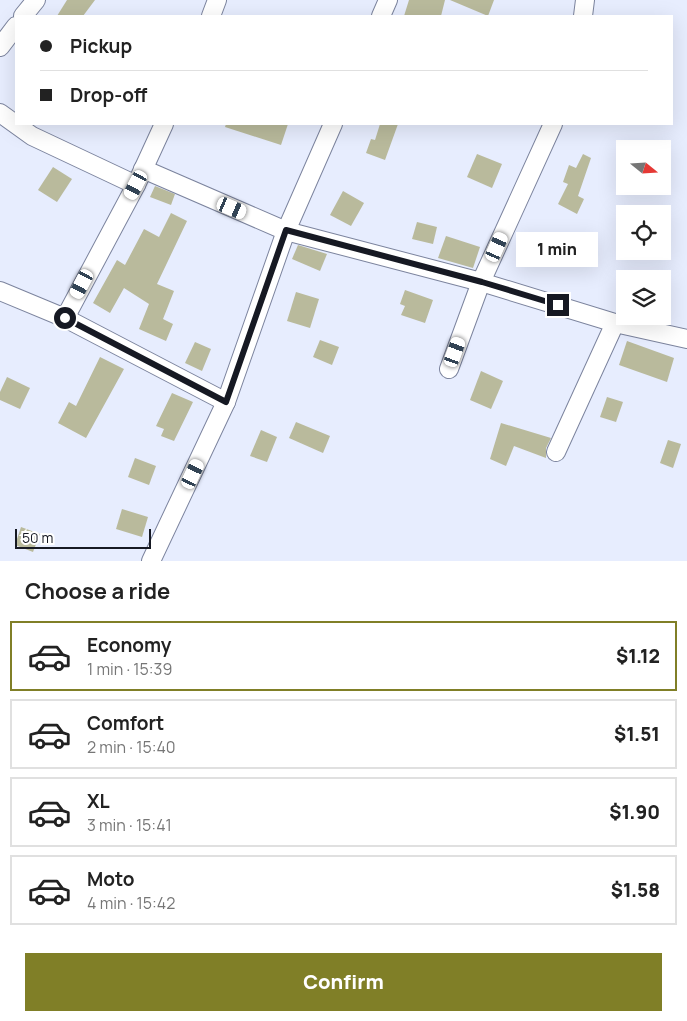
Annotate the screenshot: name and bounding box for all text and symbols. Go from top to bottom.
text: Pickup [70,33,132,59]
text: Drop-off [70,82,147,108]
north arrow [616,140,671,195]
map controls [616,140,671,325]
car [122,168,149,202]
car [215,195,248,221]
button: locate [616,205,671,260]
car [484,230,509,264]
callout: 1 min [517,232,599,268]
text: 1 min [537,238,577,260]
car [68,267,95,301]
button: layers [616,270,671,325]
route end [547,294,569,316]
route start [54,307,76,329]
car [442,335,467,369]
car [179,457,206,491]
scale bar [15,526,151,549]
text: 50 m [22,528,53,547]
text: Choose a ride [25,576,170,606]
text: Economy [87,632,171,658]
icon: car [27,634,72,679]
text: $1.12 [616,643,660,669]
text: 1 min · 15:39 [87,658,172,680]
text: Comfort [87,710,164,736]
icon: car [27,712,72,757]
text: $1.51 [614,721,660,747]
text: 2 min · 15:40 [87,736,176,758]
text: XL [87,788,110,814]
icon: car [27,790,72,835]
text: $1.90 [609,799,660,825]
text: 3 min · 15:41 [87,814,172,836]
text: Moto [87,866,134,892]
icon: car [27,868,72,913]
text: $1.58 [611,877,660,903]
text: 4 min · 15:42 [87,892,175,914]
button: Confirm [25,953,662,1011]

